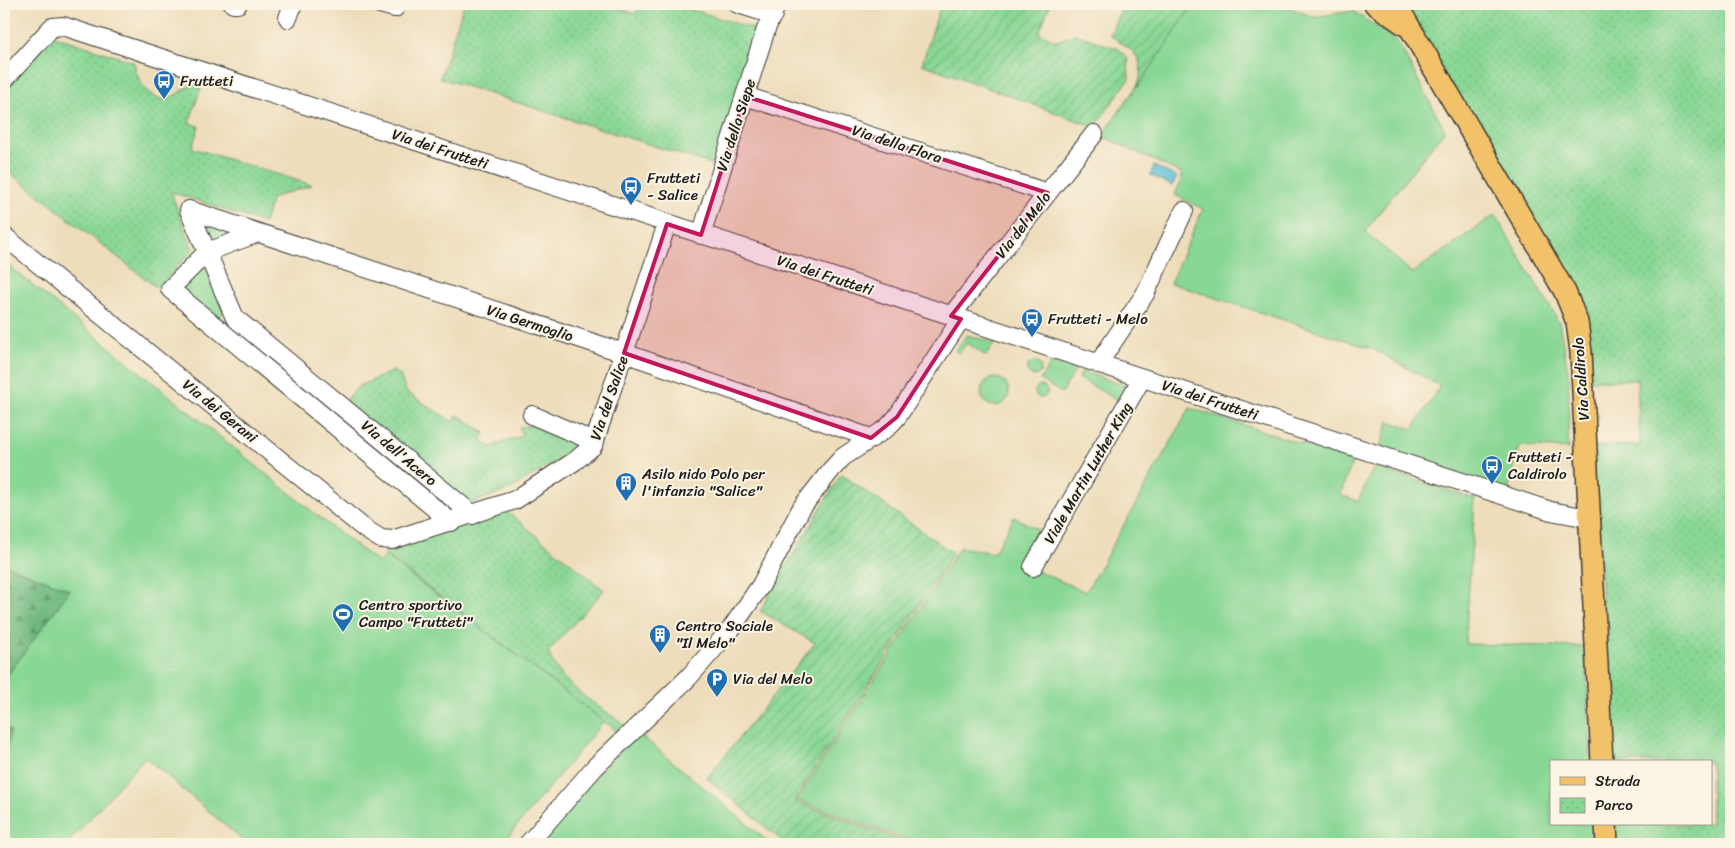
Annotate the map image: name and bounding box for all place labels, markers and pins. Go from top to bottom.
place label: Frutteti [180,68,234,94]
bus stop icon: Frutteti [152,69,176,100]
place label: Frutteti - Salice [647,165,701,208]
bus stop icon: Frutteti - Salice [619,175,643,206]
place label: Frutteti - Melo [1048,306,1148,332]
bus stop icon: Frutteti - Melo [1020,307,1044,338]
place label: Frutteti - Caldirolo [1508,444,1572,487]
bus stop icon: Frutteti - Caldirolo [1480,454,1504,485]
place label: Asilo nido Polo per l'infanzia "Salice" [641,461,765,504]
building icon: Asilo nido Polo per l'infanzia "Salice" [614,471,638,502]
place label: Centro sportivo Campo "Frutteti" [359,592,473,635]
sports icon: Centro sportivo Campo "Frutteti" [331,602,355,633]
place label: Centro Sociale "Il Melo" [676,613,773,656]
building icon: Centro Sociale "Il Melo" [648,623,672,654]
place label: Via del Melo [733,666,813,692]
parking icon: Via del Melo [705,667,729,698]

